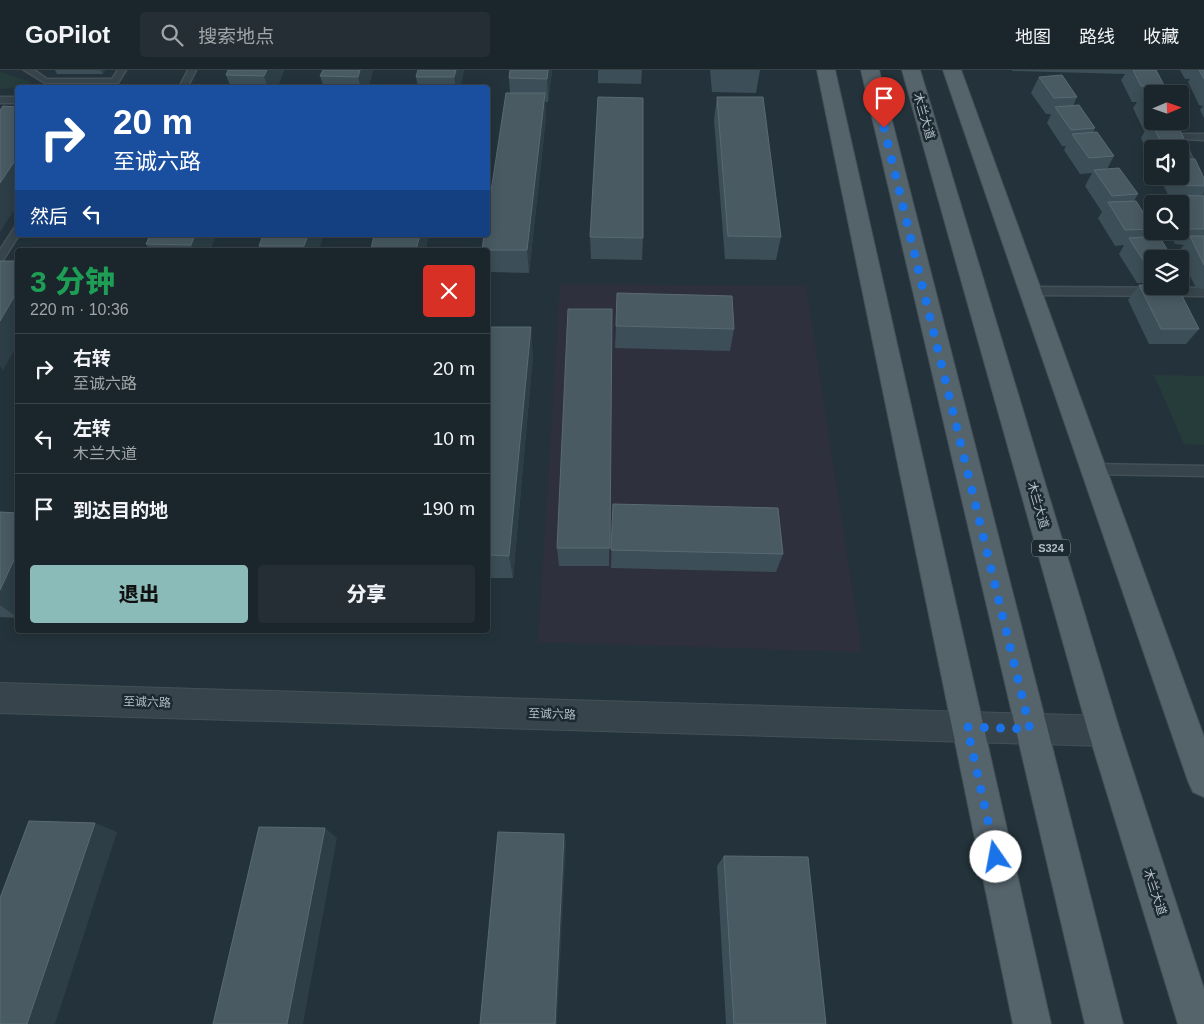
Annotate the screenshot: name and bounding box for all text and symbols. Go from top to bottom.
search box [140,12,490,57]
text: GoPilot [25,21,110,48]
icon: search [158,21,186,49]
text: 搜索地点 [198,26,274,47]
text: 地图 [1015,27,1051,47]
text: 路线 [1079,27,1115,47]
text: 收藏 [1143,27,1179,47]
pin [863,77,905,128]
icon: arrive [870,84,898,112]
north arrow [1144,85,1189,130]
map controls [1144,85,1189,295]
street label: 木兰大道 [911,91,937,141]
text: 20 m [113,102,193,141]
icon: right [30,105,95,170]
button: sound [1144,140,1189,185]
text: 至诚六路 [113,149,201,174]
button: search [1144,195,1189,240]
icon: left [78,200,106,228]
text: 然后 [30,206,68,227]
button: layers [1144,250,1189,295]
text: 3 分钟 [30,265,115,298]
button: close [423,265,475,317]
text: 220 m · 10:36 [30,301,129,318]
text: 右转 [73,348,111,369]
icon: right [30,355,58,383]
text: 20 m [433,358,475,379]
text: 至诚六路 [73,375,137,392]
text: 左转 [73,418,111,439]
icon: left [30,425,58,453]
text: 10 m [433,428,475,449]
text: 木兰大道 [73,445,137,462]
street label: 木兰大道 [1025,480,1051,530]
icon: arrive [30,495,58,523]
text: 190 m [422,498,475,519]
text: 到达目的地 [73,500,168,521]
road number: S324 [1032,539,1070,556]
button: 退出 [30,565,248,623]
button: 分享 [258,565,475,623]
street label: 至诚六路 [123,694,171,710]
street label: 至诚六路 [528,706,576,722]
position arrow [969,830,1021,882]
street label: 木兰大道 [1141,867,1169,917]

